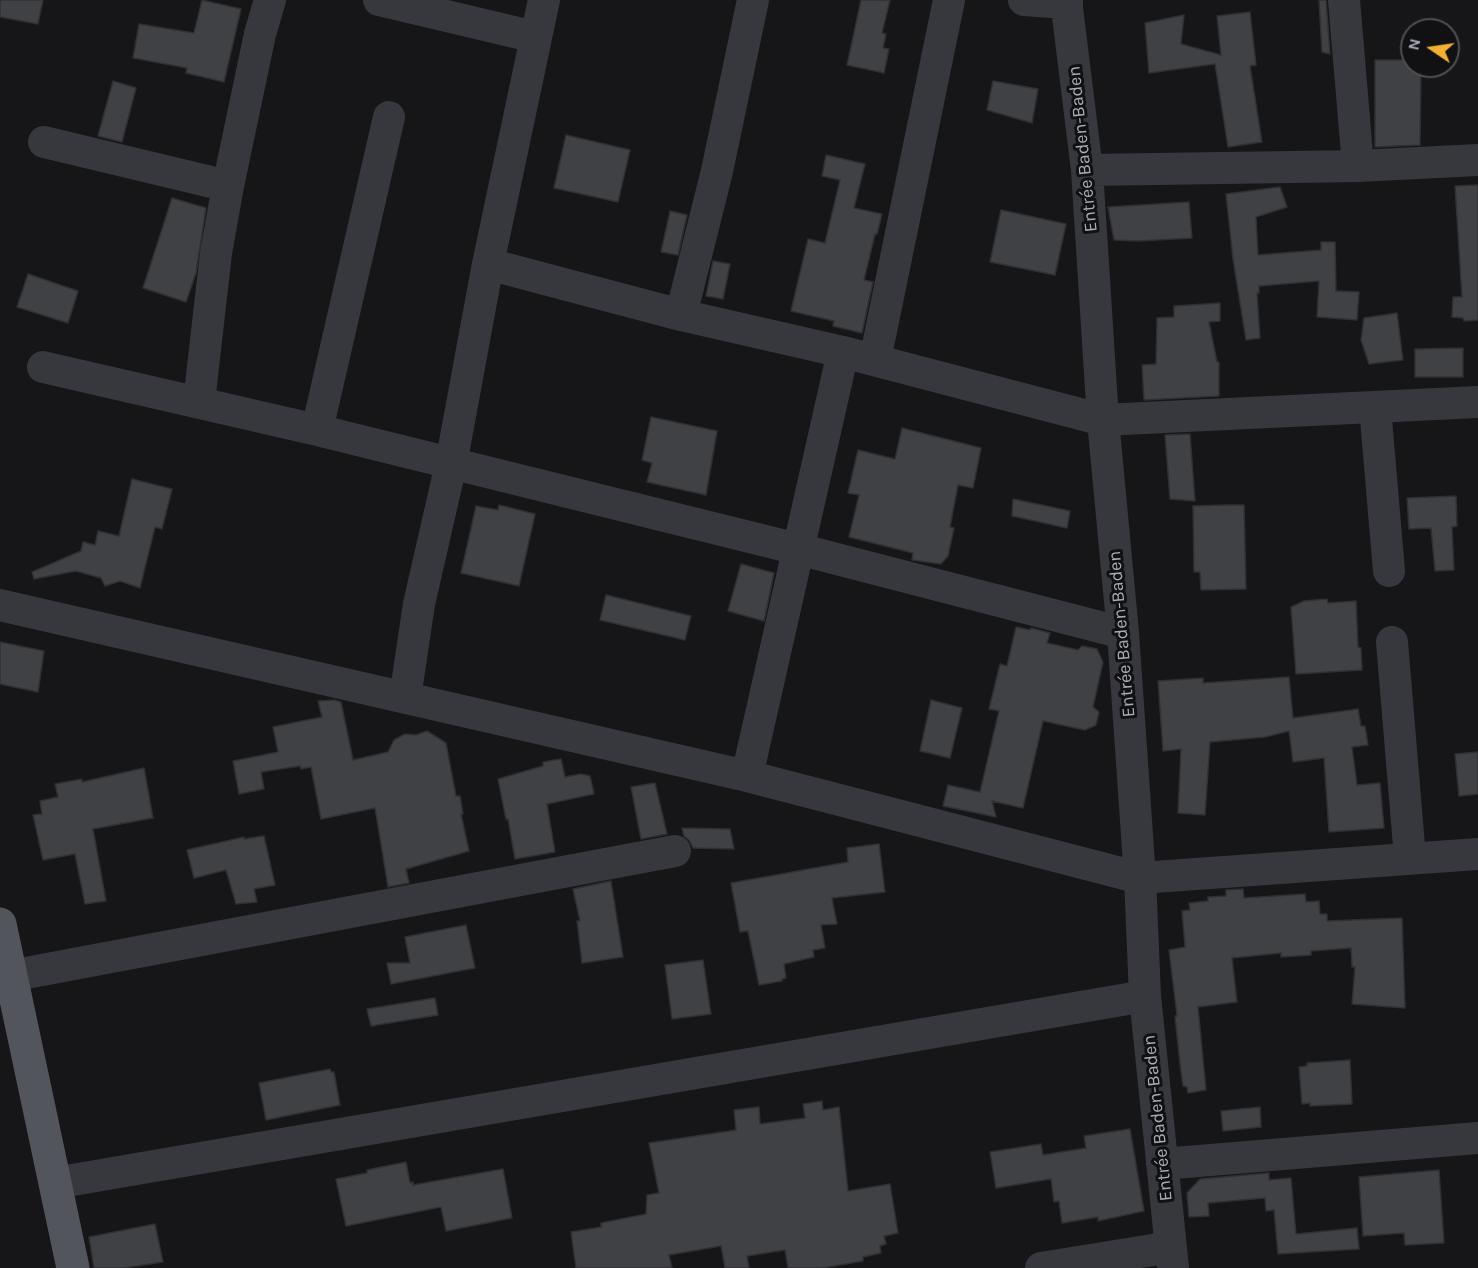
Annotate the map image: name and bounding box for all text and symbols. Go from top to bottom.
north arrow [1400,18,1460,78]
text: N [1403,37,1424,52]
street label: Entrée Baden-Baden [1064,65,1102,233]
street label: Entrée Baden-Baden [1104,550,1140,718]
street label: Entrée Baden-Baden [1139,1034,1177,1202]

